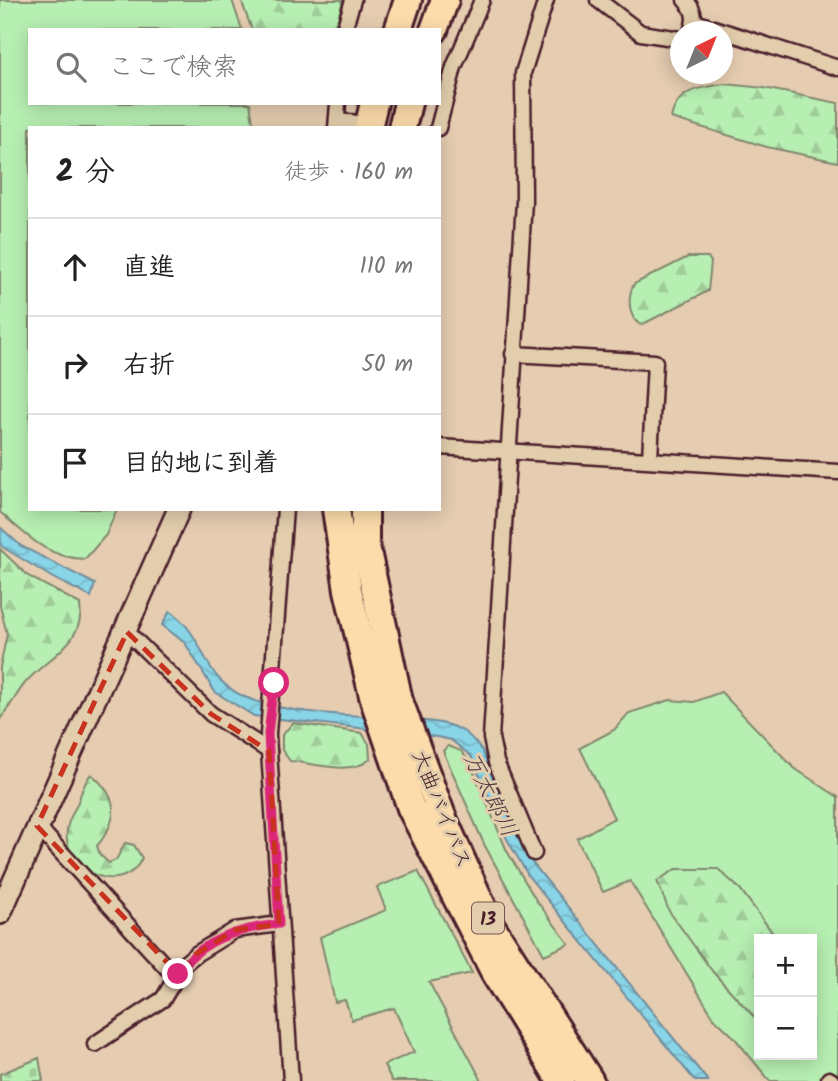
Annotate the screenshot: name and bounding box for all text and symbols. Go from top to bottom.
north arrow [670,21,733,84]
search box [28,28,441,105]
text: ここで検索 [108,47,238,89]
icon: search [52,48,90,86]
text: 2 分 [56,149,115,197]
text: 徒歩 · 160 m [284,155,413,191]
text: 直進 [123,247,175,289]
icon: ahead [56,248,94,286]
text: 110 m [360,249,413,285]
text: 右折 [123,345,175,387]
icon: right [56,346,94,384]
text: 50 m [362,347,413,383]
text: 目的地に到着 [123,443,279,485]
icon: arrive [56,444,94,482]
route start [258,667,289,698]
street label: 大曲バイパス [402,745,479,874]
water label: 万太郎川 [452,746,526,844]
road number: 13 [472,902,504,934]
map controls [754,934,817,1060]
button: + [754,934,817,997]
route end [162,958,193,989]
button: − [754,997,817,1060]

